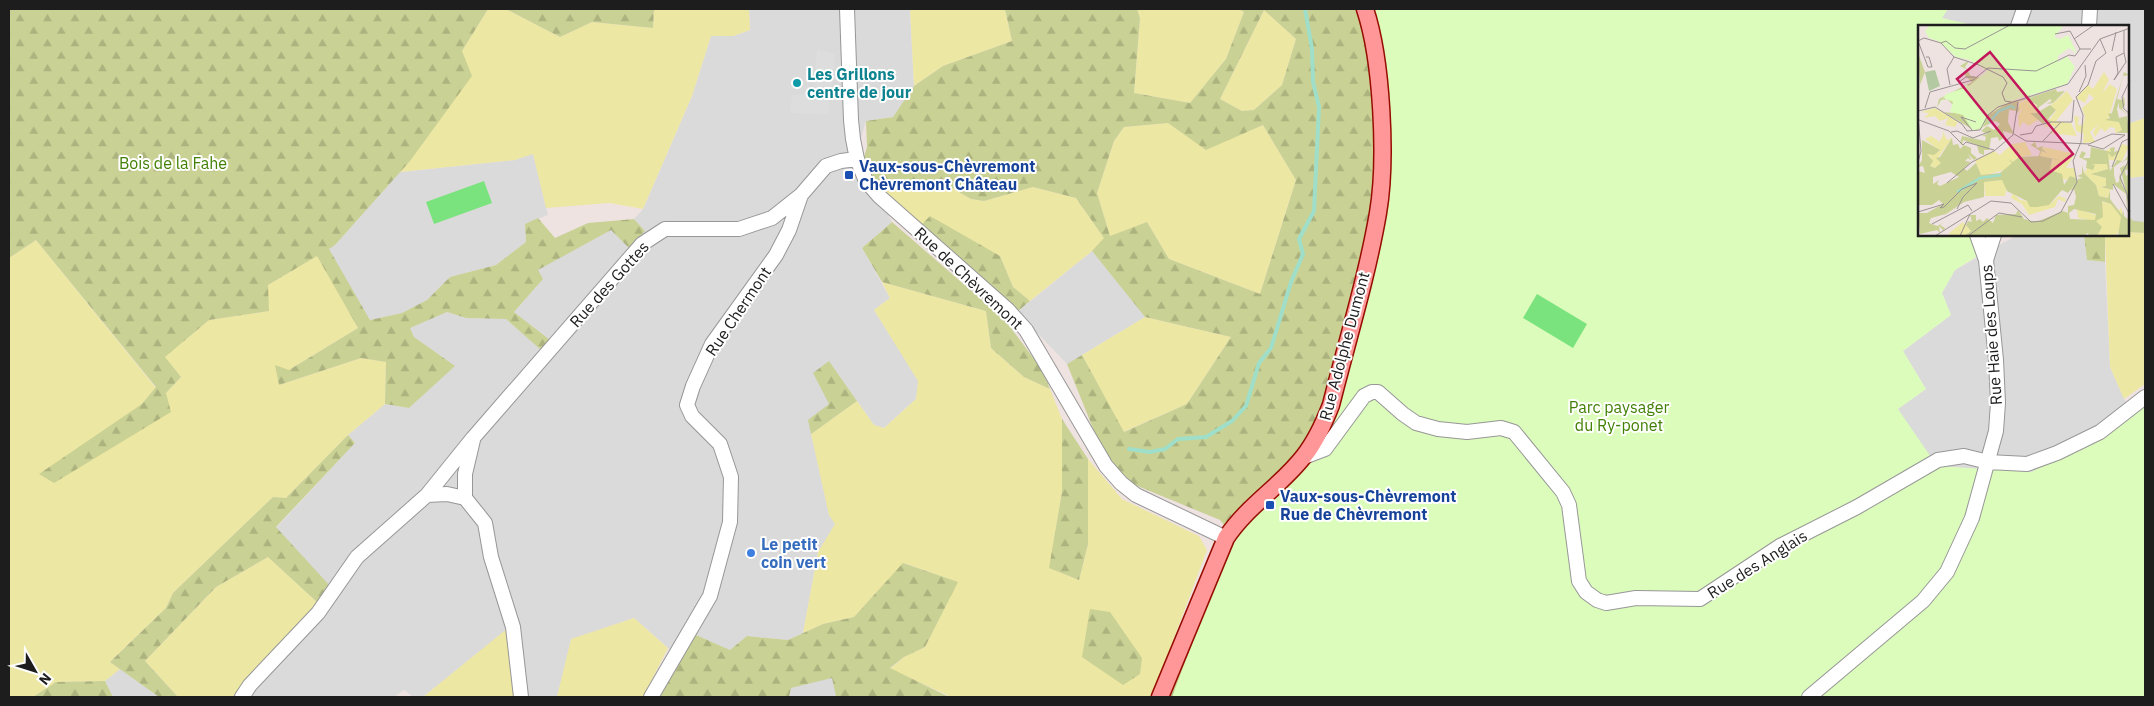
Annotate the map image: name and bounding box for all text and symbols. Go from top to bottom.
inset map [1918,25,2129,236]
place label: Les Grillons centre de jour [807,64,912,102]
marker: Les Grillons centre de jour [791,77,803,89]
park label: Bois de la Fahe [119,153,227,173]
place label: Vaux-sous-Chèvremont Chèvremont Château [859,156,1035,194]
marker: Vaux-sous-Chèvremont Chèvremont Château [843,169,855,181]
street label: Rue de Chèvremont [910,222,1028,334]
street label: Rue des Gottes [565,237,653,331]
street label: Rue Chermont [701,263,775,359]
street label: Rue Haie des Loups [1976,264,2006,406]
street label: Rue Adolphe Dumont [1315,269,1373,423]
park label: Parc paysager du Ry-ponet [1569,397,1669,435]
place label: Vaux-sous-Chèvremont Rue de Chèvremont [1280,486,1456,524]
marker: Vaux-sous-Chèvremont Rue de Chèvremont [1264,499,1276,511]
street label: Rue des Anglais [1703,525,1811,603]
place label: Le petit coin vert [761,534,826,572]
marker: Le petit coin vert [745,547,757,559]
north arrow [10,646,60,696]
text: N [35,670,55,689]

